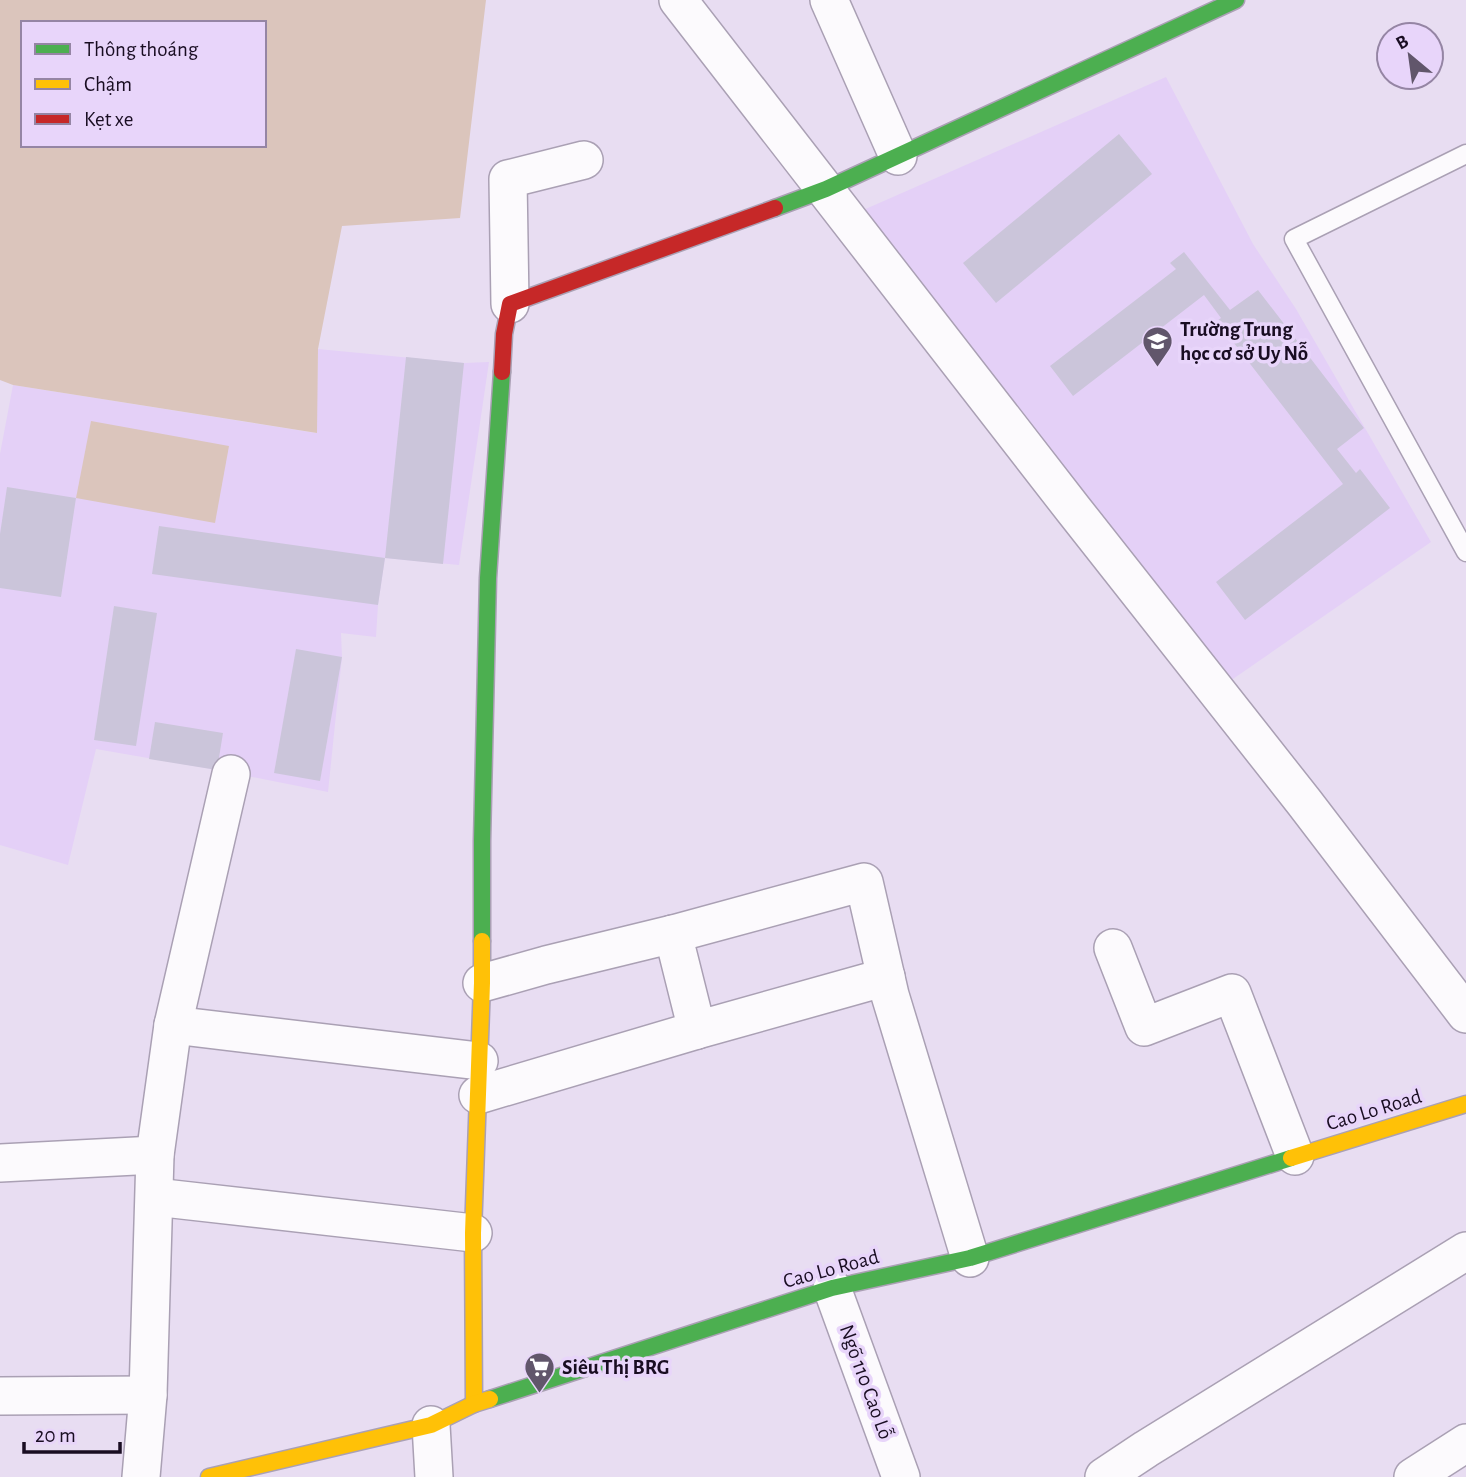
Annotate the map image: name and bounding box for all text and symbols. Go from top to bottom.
legend [21,21,266,147]
north arrow [1375,21,1445,91]
text: B [1393,31,1412,53]
text: Thông thoáng [84,39,199,60]
text: Chậm [84,74,132,95]
text: Kẹt xe [84,109,133,130]
place label: Trường Trung học cơ sở Uy Nỗ [1180,319,1308,364]
school or university icon: Trường Trung học cơ sở Uy Nỗ [1140,324,1174,368]
street label: Cao Lo Road [1324,1086,1424,1134]
street label: Cao Lo Road [781,1246,881,1292]
street label: Ngõ 110 Cao Lỗ [836,1322,897,1442]
supermarket icon: Siêu Thị BRG [522,1350,556,1394]
place label: Siêu Thị BRG [562,1357,669,1378]
scale bar [24,1410,121,1454]
text: 20 m [35,1425,76,1446]

